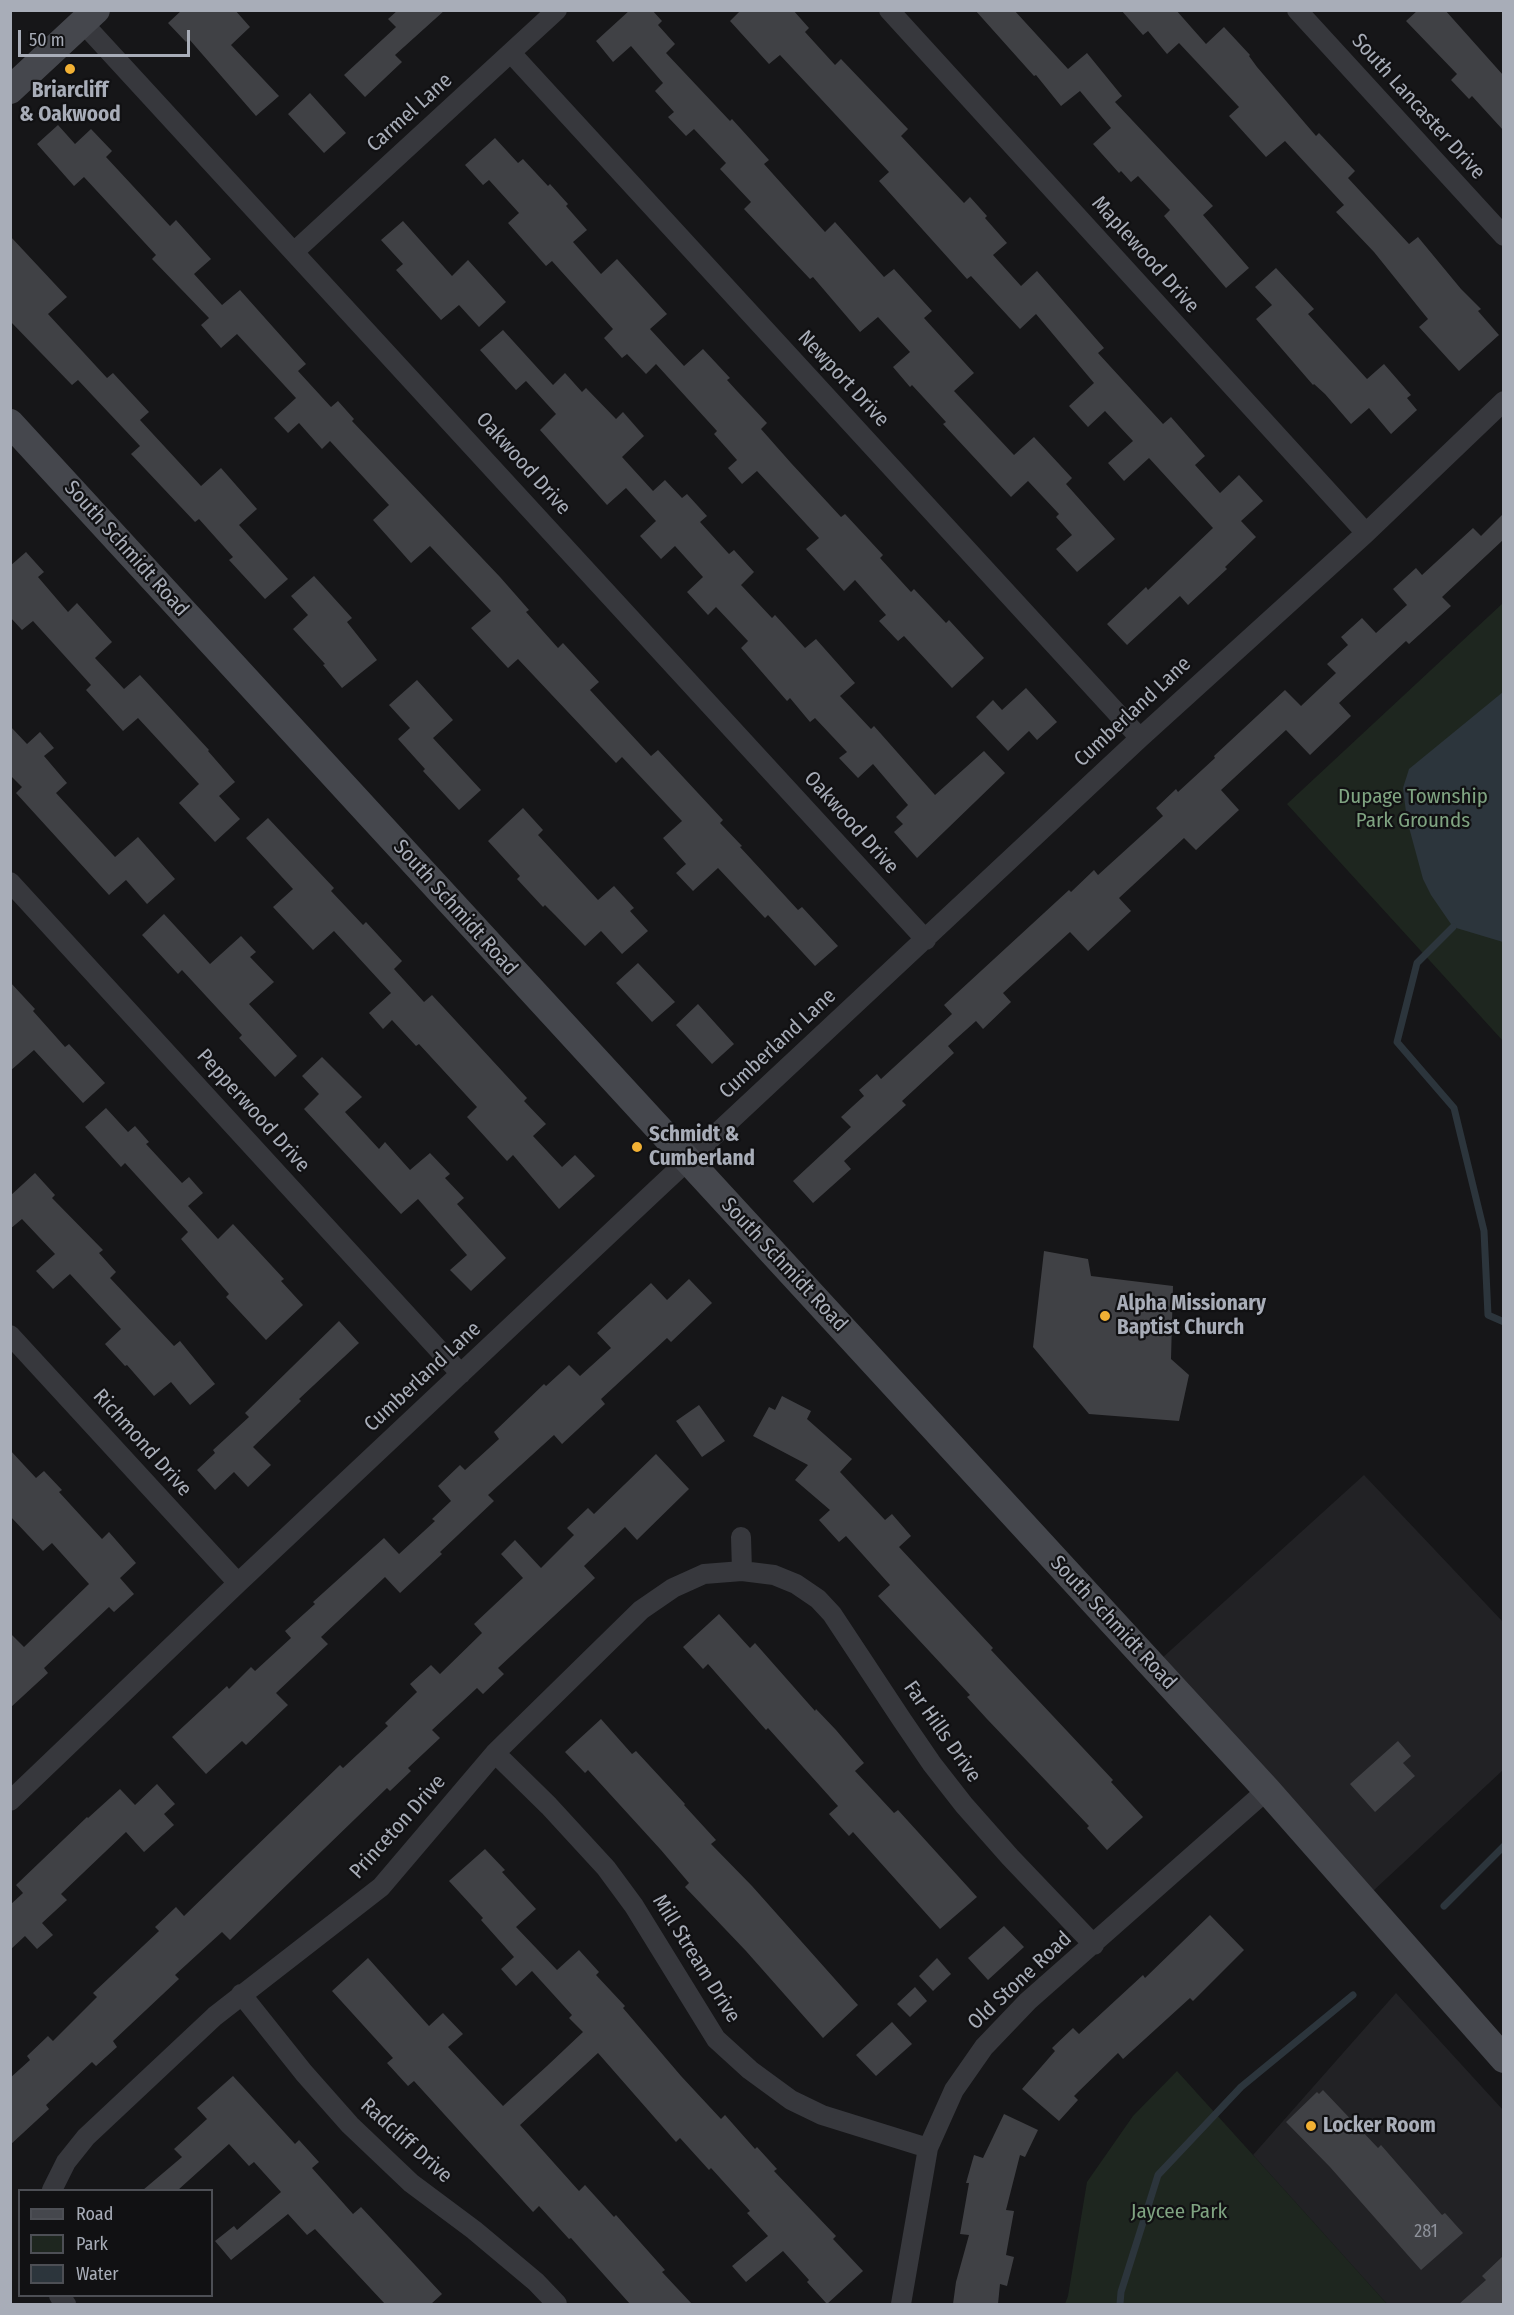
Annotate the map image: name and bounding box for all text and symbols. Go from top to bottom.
scale bar [21,18,194,56]
text: 50 m [29,29,65,51]
street label: South Lancaster Drive [1346,29,1490,185]
marker: Briarcliff & Oakwood [63,62,77,76]
street label: Carmel Lane [362,68,458,158]
place label: Briarcliff & Oakwood [19,78,121,128]
street label: Maplewood Drive [1086,191,1204,319]
street label: Newport Drive [792,326,894,432]
street label: Oakwood Drive [470,407,576,521]
street label: South Schmidt Road [58,476,194,622]
street label: Cumberland Lane [1069,652,1197,772]
street label: Oakwood Drive [798,766,904,880]
park label: Dupage Township Park Grounds [1338,784,1488,834]
street label: South Schmidt Road [387,835,523,981]
street label: Cumberland Lane [714,984,842,1104]
street label: Pepperwood Drive [191,1044,315,1178]
place label: Schmidt & Cumberland [649,1122,755,1172]
marker: Schmidt & Cumberland [630,1140,644,1154]
street label: South Schmidt Road [716,1193,852,1337]
place label: Alpha Missionary Baptist Church [1117,1291,1266,1341]
marker: Alpha Missionary Baptist Church [1098,1309,1112,1323]
street label: Cumberland Lane [359,1317,487,1437]
street label: Richmond Drive [87,1384,197,1502]
street label: South Schmidt Road [1045,1551,1181,1695]
street label: Far Hills Drive [898,1676,986,1788]
street label: Princeton Drive [345,1770,451,1884]
street label: Mill Stream Drive [647,1890,745,2028]
street label: Old Stone Road [963,1927,1077,2035]
street label: Radcliff Drive [355,2093,457,2189]
place label: Locker Room [1323,2113,1436,2139]
marker: Locker Room [1304,2119,1318,2133]
legend [18,2189,213,2297]
park label: Jaycee Park [1131,2199,1227,2225]
text: Road [76,2203,113,2225]
house number: 281 [1414,2221,1438,2243]
text: Park [76,2233,108,2255]
text: Water [76,2263,119,2285]

